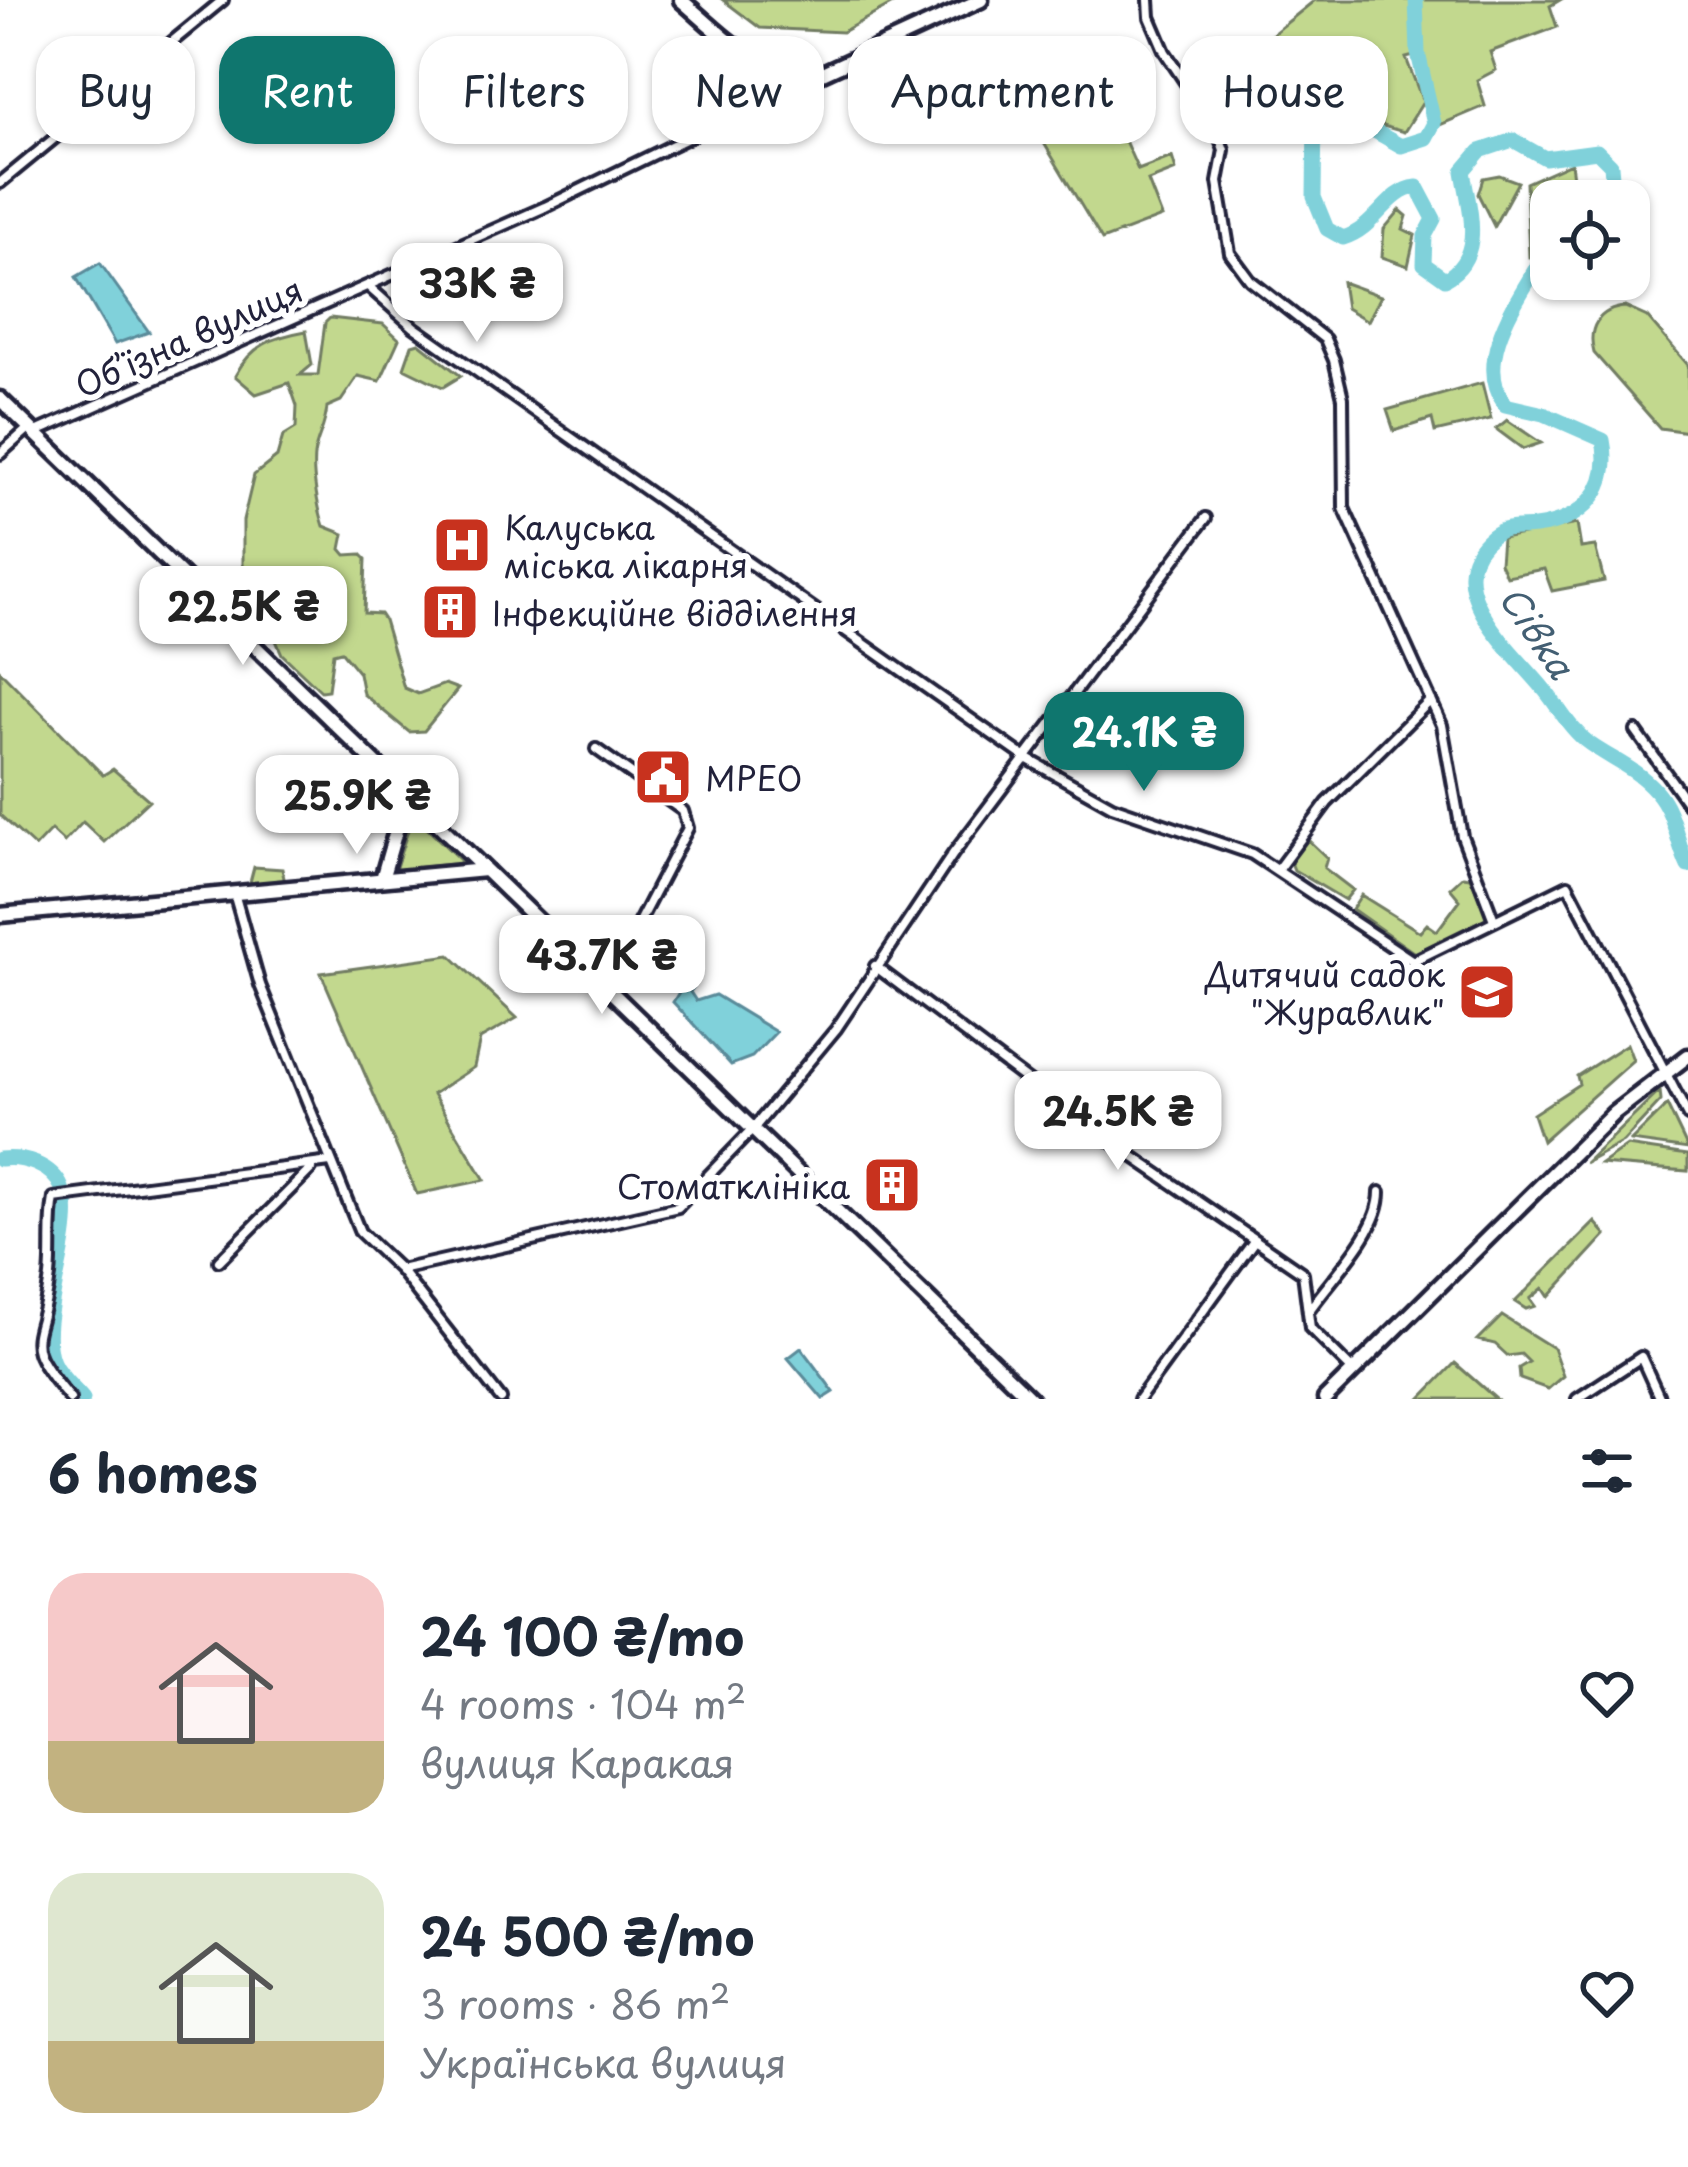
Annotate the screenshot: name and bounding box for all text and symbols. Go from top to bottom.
chip: Buy [36,36,195,144]
chip: Rent [219,36,395,144]
chip: Filters [419,36,628,144]
chip: New [652,36,824,144]
chip: Apartment [848,36,1156,144]
chip: House [1180,36,1388,144]
map controls [1530,180,1650,300]
button: locate [1530,180,1650,300]
pin: 33K ₴ [393,243,561,345]
text: 33K ₴ [418,252,536,311]
street label: Обʼїзна вулиця [66,263,310,409]
place label: Калуська міська лікарня [504,501,748,589]
hospital icon: Калуська міська лікарня [431,514,493,576]
pin: 22.5K ₴ [132,566,354,668]
water label: Сівка [1487,574,1590,690]
text: 22.5K ₴ [166,575,320,634]
building icon: Інфекційне відділення [419,581,481,643]
place label: Інфекційне відділення [492,587,858,637]
pin: 24.1K ₴ [1033,692,1255,794]
text: 24.1K ₴ [1071,701,1217,760]
public building icon: МРЕО [632,746,694,808]
place label: МРЕО [705,752,802,802]
pin: 25.9K ₴ [246,755,468,857]
text: 25.9K ₴ [283,764,431,823]
pin: 43.7K ₴ [491,915,713,1017]
text: 43.7K ₴ [526,924,678,983]
place label: Дитячий садок "Журавлик" [1204,948,1445,1036]
school or university icon: Дитячий садок "Журавлик" [1456,961,1518,1023]
pin: 24.5K ₴ [1007,1071,1229,1173]
text: 24.5K ₴ [1042,1080,1194,1139]
building icon: Стоматклініка [861,1154,923,1216]
place label: Стоматклініка [617,1160,850,1210]
text: 6 homes [48,1433,258,1510]
icon: filters [1574,1438,1640,1504]
text: 24 100 ₴/mo [420,1596,744,1673]
icon: home [144,1621,288,1765]
icon: heart [1574,1660,1640,1726]
text: 4 rooms · 104 m² [420,1673,746,1732]
text: вулиця Каракая [420,1732,734,1791]
text: 24 500 ₴/mo [420,1896,754,1973]
icon: home [144,1921,288,2065]
icon: heart [1574,1960,1640,2026]
text: 3 rooms · 86 m² [420,1973,730,2032]
text: Українська вулиця [420,2032,786,2091]

